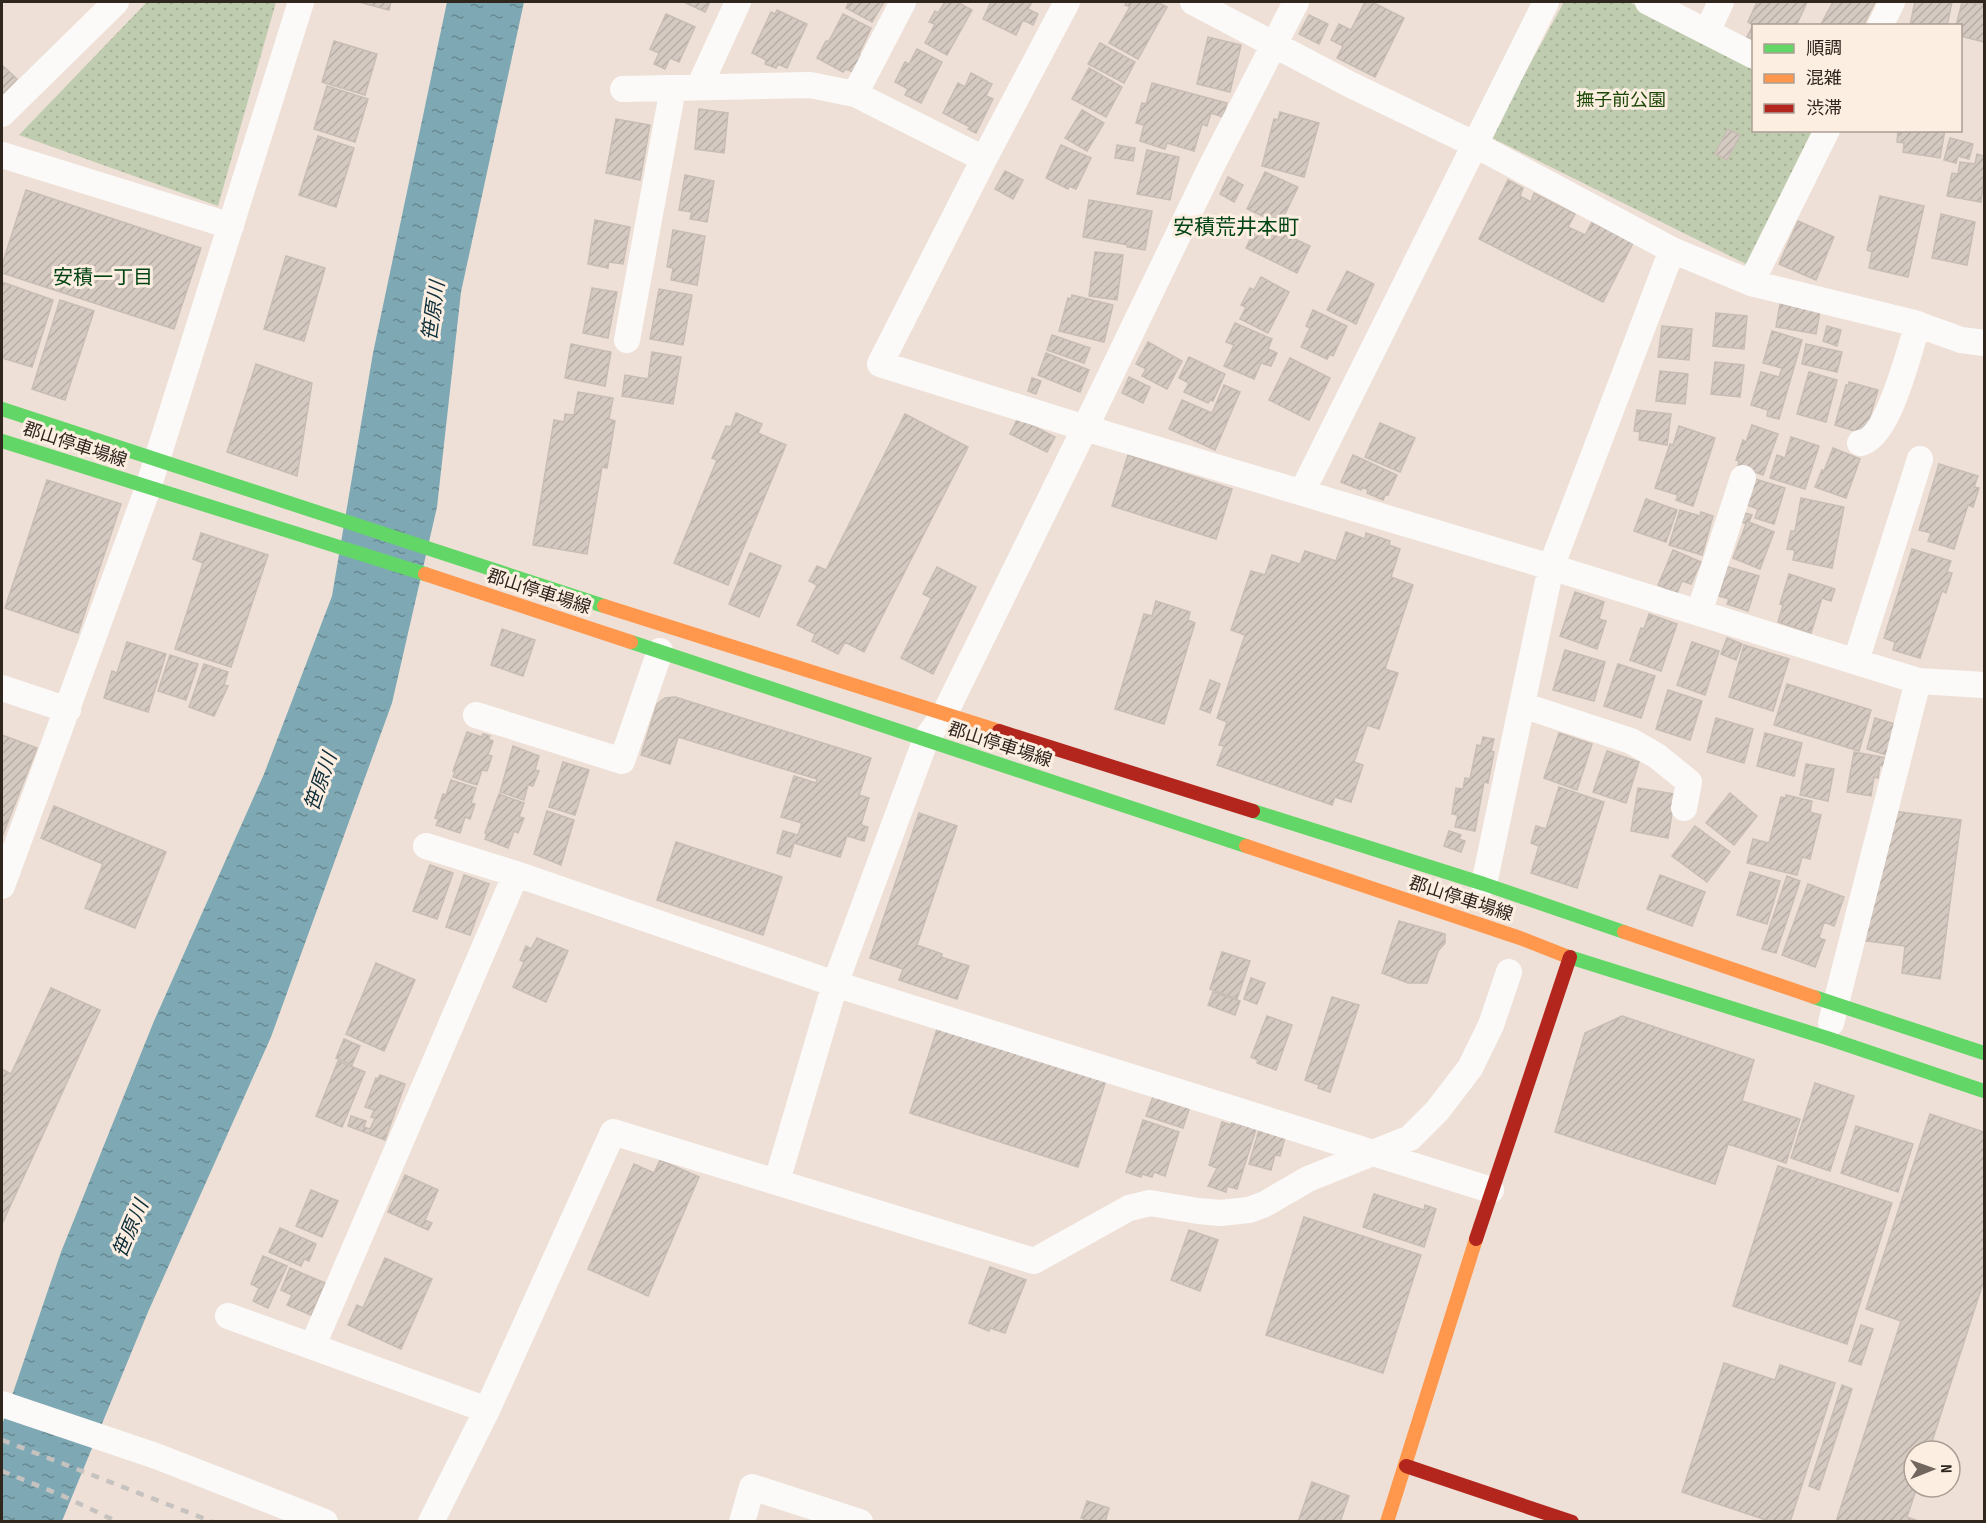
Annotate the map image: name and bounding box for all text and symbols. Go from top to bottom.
legend [1752,24,1962,132]
text: 順調 [1806,38,1842,59]
text: 混雑 [1806,68,1842,89]
park label: 撫子前公園 [1576,90,1666,111]
text: 渋滞 [1806,98,1842,119]
district label: 安積荒井本町 [1173,215,1299,240]
district label: 安積一丁目 [53,266,153,290]
water label: 笹原川 [418,278,450,342]
street label: 郡山停車場線 [20,418,130,472]
street label: 郡山停車場線 [484,565,594,619]
street label: 郡山停車場線 [945,718,1055,772]
water label: 笹原川 [300,748,343,814]
street label: 郡山停車場線 [1406,872,1516,926]
water label: 笹原川 [108,1195,155,1261]
north arrow [1902,1439,1962,1499]
text: N [1936,1464,1955,1473]

